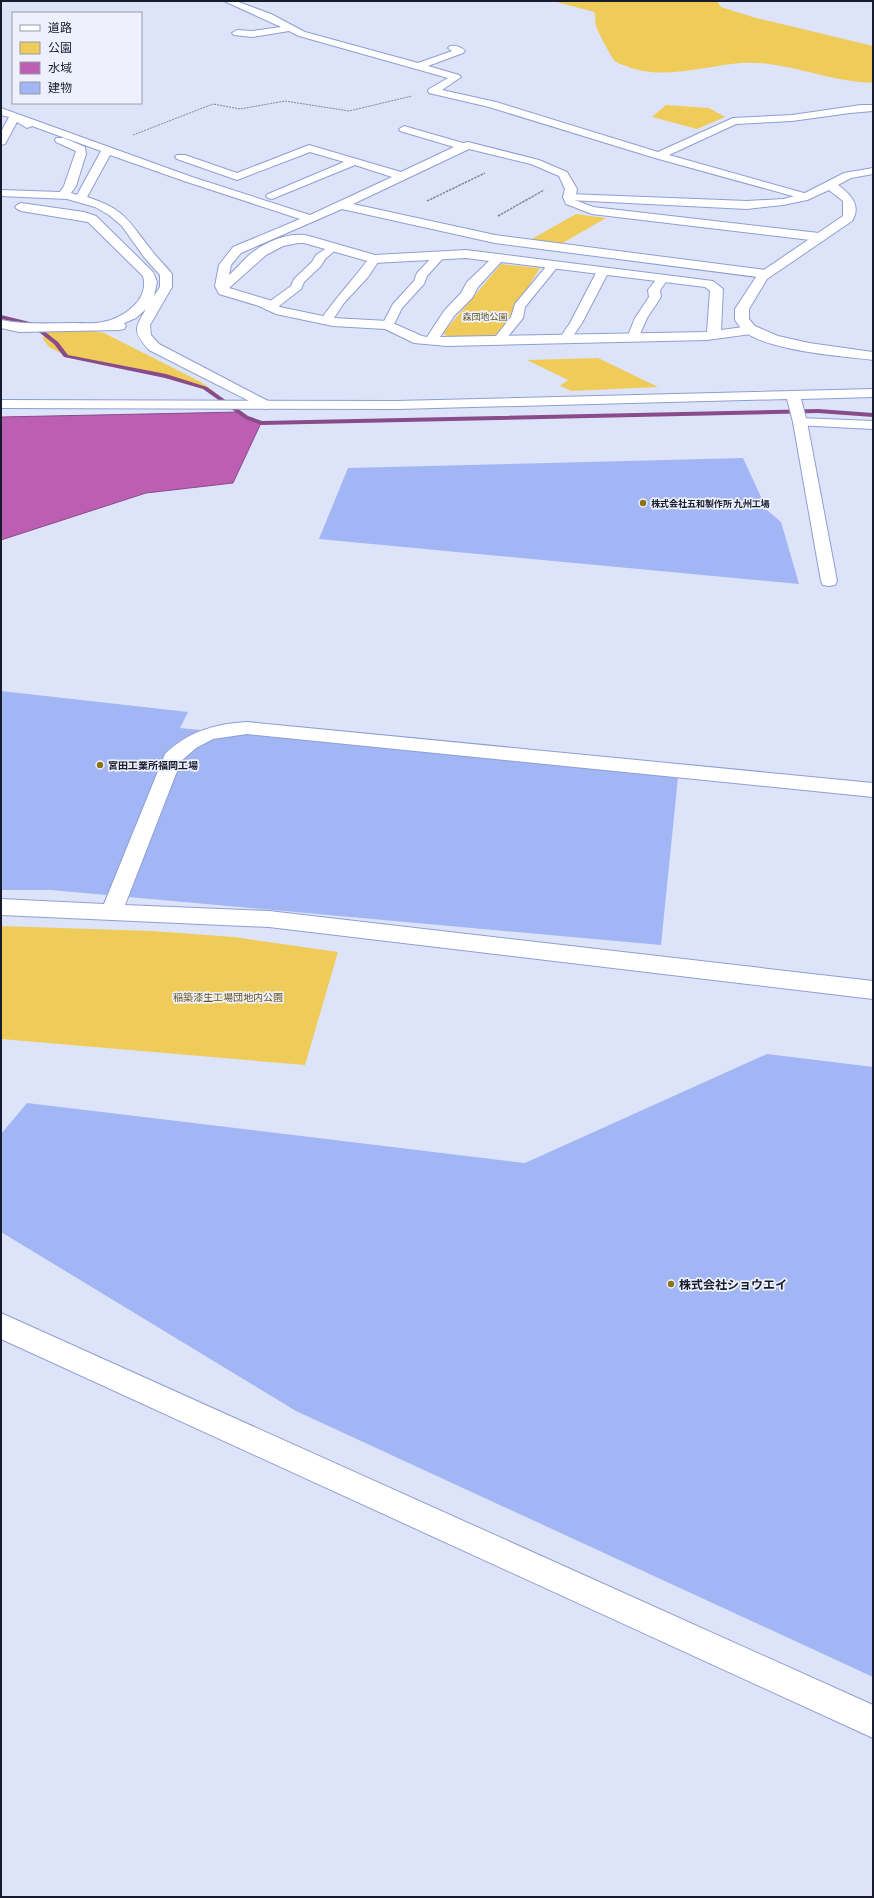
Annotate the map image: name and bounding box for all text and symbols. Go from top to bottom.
legend [12,12,142,104]
text: 道路 [48,20,72,35]
text: 公園 [48,40,72,55]
text: 水域 [48,60,72,75]
text: 建物 [48,80,72,95]
park label: 森団地公園 [462,311,508,322]
marker: 株式会社五和製作所 九州工場 [638,498,648,508]
place label: 株式会社五和製作所 九州工場 [651,498,770,509]
place label: 宮田工業所福岡工場 [108,759,198,772]
marker: 宮田工業所福岡工場 [95,760,105,770]
park label: 稲築漆生工場団地内公園 [173,991,283,1004]
place label: 株式会社ショウエイ [679,1277,787,1292]
marker: 株式会社ショウエイ [666,1279,676,1289]

